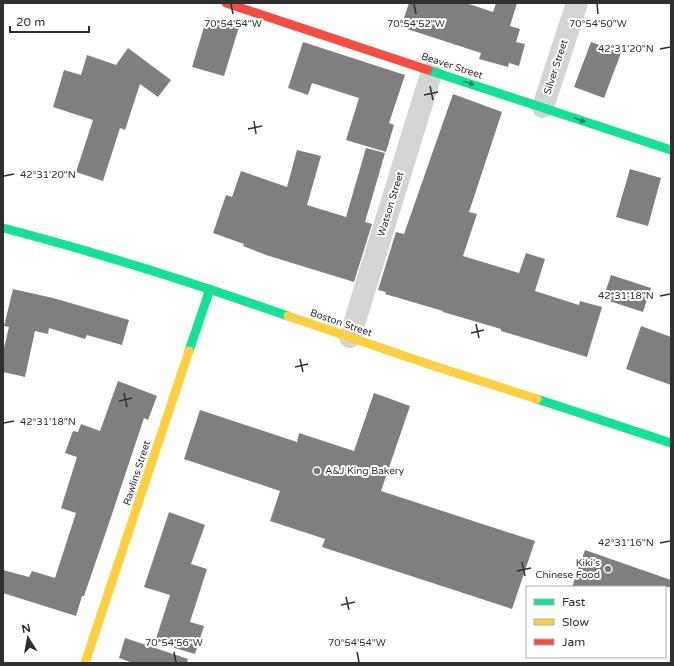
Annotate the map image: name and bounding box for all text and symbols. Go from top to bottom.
scale bar [10,8,89,34]
text: 20 m [16,15,45,29]
text: 70°54'54"W [204,18,262,30]
text: 70°54'52"W [387,18,445,30]
text: 70°54'50"W [569,18,627,30]
street label: Silver Street [541,38,571,96]
text: 42°31'20"N [598,43,654,55]
street label: Beaver Street [420,50,484,82]
one-way arrow [463,80,475,86]
one-way arrow [574,117,586,123]
text: 42°31'20"N [20,169,76,181]
street label: Watson Street [375,170,407,238]
text: 42°31'18"N [598,290,654,302]
street label: Boston Street [308,307,374,339]
text: 42°31'18"N [20,416,76,428]
street label: Rawlins Street [121,439,153,507]
place label: A&J King Bakery [325,465,405,477]
marker: A&J King Bakery [312,466,322,476]
text: 42°31'16"N [598,537,654,549]
place label: Kiki's Chinese Food [536,557,600,581]
marker: Kiki's Chinese Food [603,564,613,574]
legend [526,586,666,658]
text: Fast [562,595,586,609]
text: Slow [562,615,589,629]
north arrow [8,618,48,658]
text: N [21,621,32,636]
text: Jam [562,635,585,649]
text: 70°54'56"W [145,637,203,649]
text: 70°54'54"W [328,637,386,649]

